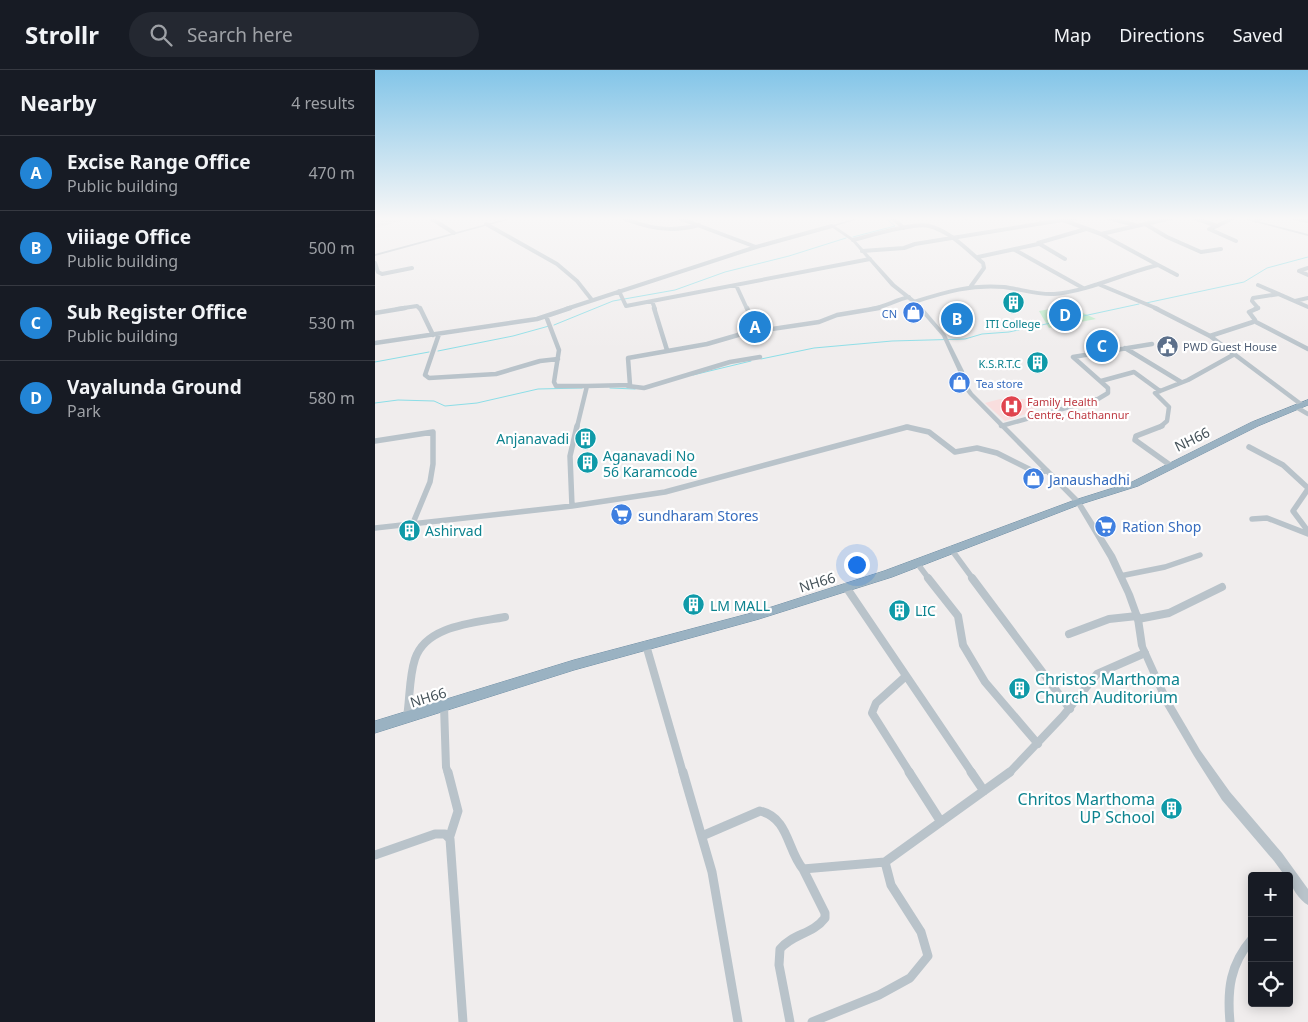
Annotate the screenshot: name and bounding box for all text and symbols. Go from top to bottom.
search box [129,12,479,57]
text: Strollr [25,18,99,51]
icon: search [147,21,175,49]
text: Search here [187,22,293,48]
text: Map [1054,23,1091,47]
text: Directions [1119,23,1205,47]
text: Saved [1233,23,1283,47]
text: Nearby [20,89,96,117]
text: 4 results [291,92,355,114]
text: Excise Range Office [67,149,251,175]
text: A [30,162,42,184]
text: 470 m [308,162,355,184]
text: Public building [67,175,178,197]
text: viiiage Office [67,224,191,250]
text: B [31,237,41,259]
text: 500 m [308,237,355,259]
text: Public building [67,250,178,272]
building icon: ITI College [1001,290,1025,314]
pin: D [1049,296,1081,334]
text: Sub Register Office [67,299,247,325]
pin: B [941,300,973,338]
shop icon: CN [901,301,925,325]
place label: CN [882,306,897,321]
pin: A [739,308,771,346]
text: C [31,312,41,334]
text: 530 m [308,312,355,334]
place label: ITI College [986,316,1040,331]
text: Public building [67,325,178,347]
pin: C [1086,327,1118,365]
public building icon: PWD Guest House [1155,334,1179,358]
place label: PWD Guest House [1183,339,1277,354]
building icon: K.S.R.T.C [1025,351,1049,375]
place label: K.S.R.T.C [978,356,1021,371]
shop icon: Tea store [948,371,972,395]
text: Vayalunda Ground [67,374,242,400]
place label: Tea store [976,376,1023,391]
text: D [30,387,42,409]
text: 580 m [308,387,355,409]
place label: Family Health Centre, Chathannur [1027,394,1130,422]
hospital icon: Family Health Centre, Chathannur [999,395,1023,419]
text: Park [67,400,101,422]
street label: NH66 [1171,422,1213,456]
building icon: Anjanavadi [573,426,597,450]
place label: Anjanavadi [496,429,569,448]
place label: Aganavadi No 56 Karamcode [603,446,697,481]
building icon: Aganavadi No 56 Karamcode [575,451,599,475]
shop icon: Janaushadhi [1021,467,1045,491]
place label: Janaushadhi [1047,470,1130,489]
supermarket icon: sundharam Stores [610,503,634,527]
place label: sundharam Stores [638,506,759,525]
supermarket icon: Ration Shop [1094,514,1118,538]
place label: Ration Shop [1122,517,1201,536]
building icon: Ashirvad [397,518,421,542]
place label: Ashirvad [425,521,482,540]
your location [844,552,870,578]
street label: NH66 [797,568,837,596]
building icon: LM MALL [682,593,706,617]
place label: LM MALL [710,596,770,615]
building icon: LIC [887,598,911,622]
place label: LIC [915,601,936,620]
place label: Christos Marthoma Church Auditorium [1035,668,1180,708]
building icon: Christos Marthoma Church Auditorium [1007,676,1031,700]
street label: NH66 [408,683,448,711]
place label: Chritos Marthoma UP School [1018,788,1155,828]
building icon: Chritos Marthoma UP School [1159,796,1183,820]
map controls [1248,872,1293,1007]
button: + [1248,872,1293,917]
button: − [1248,917,1293,962]
button: locate [1248,962,1293,1007]

